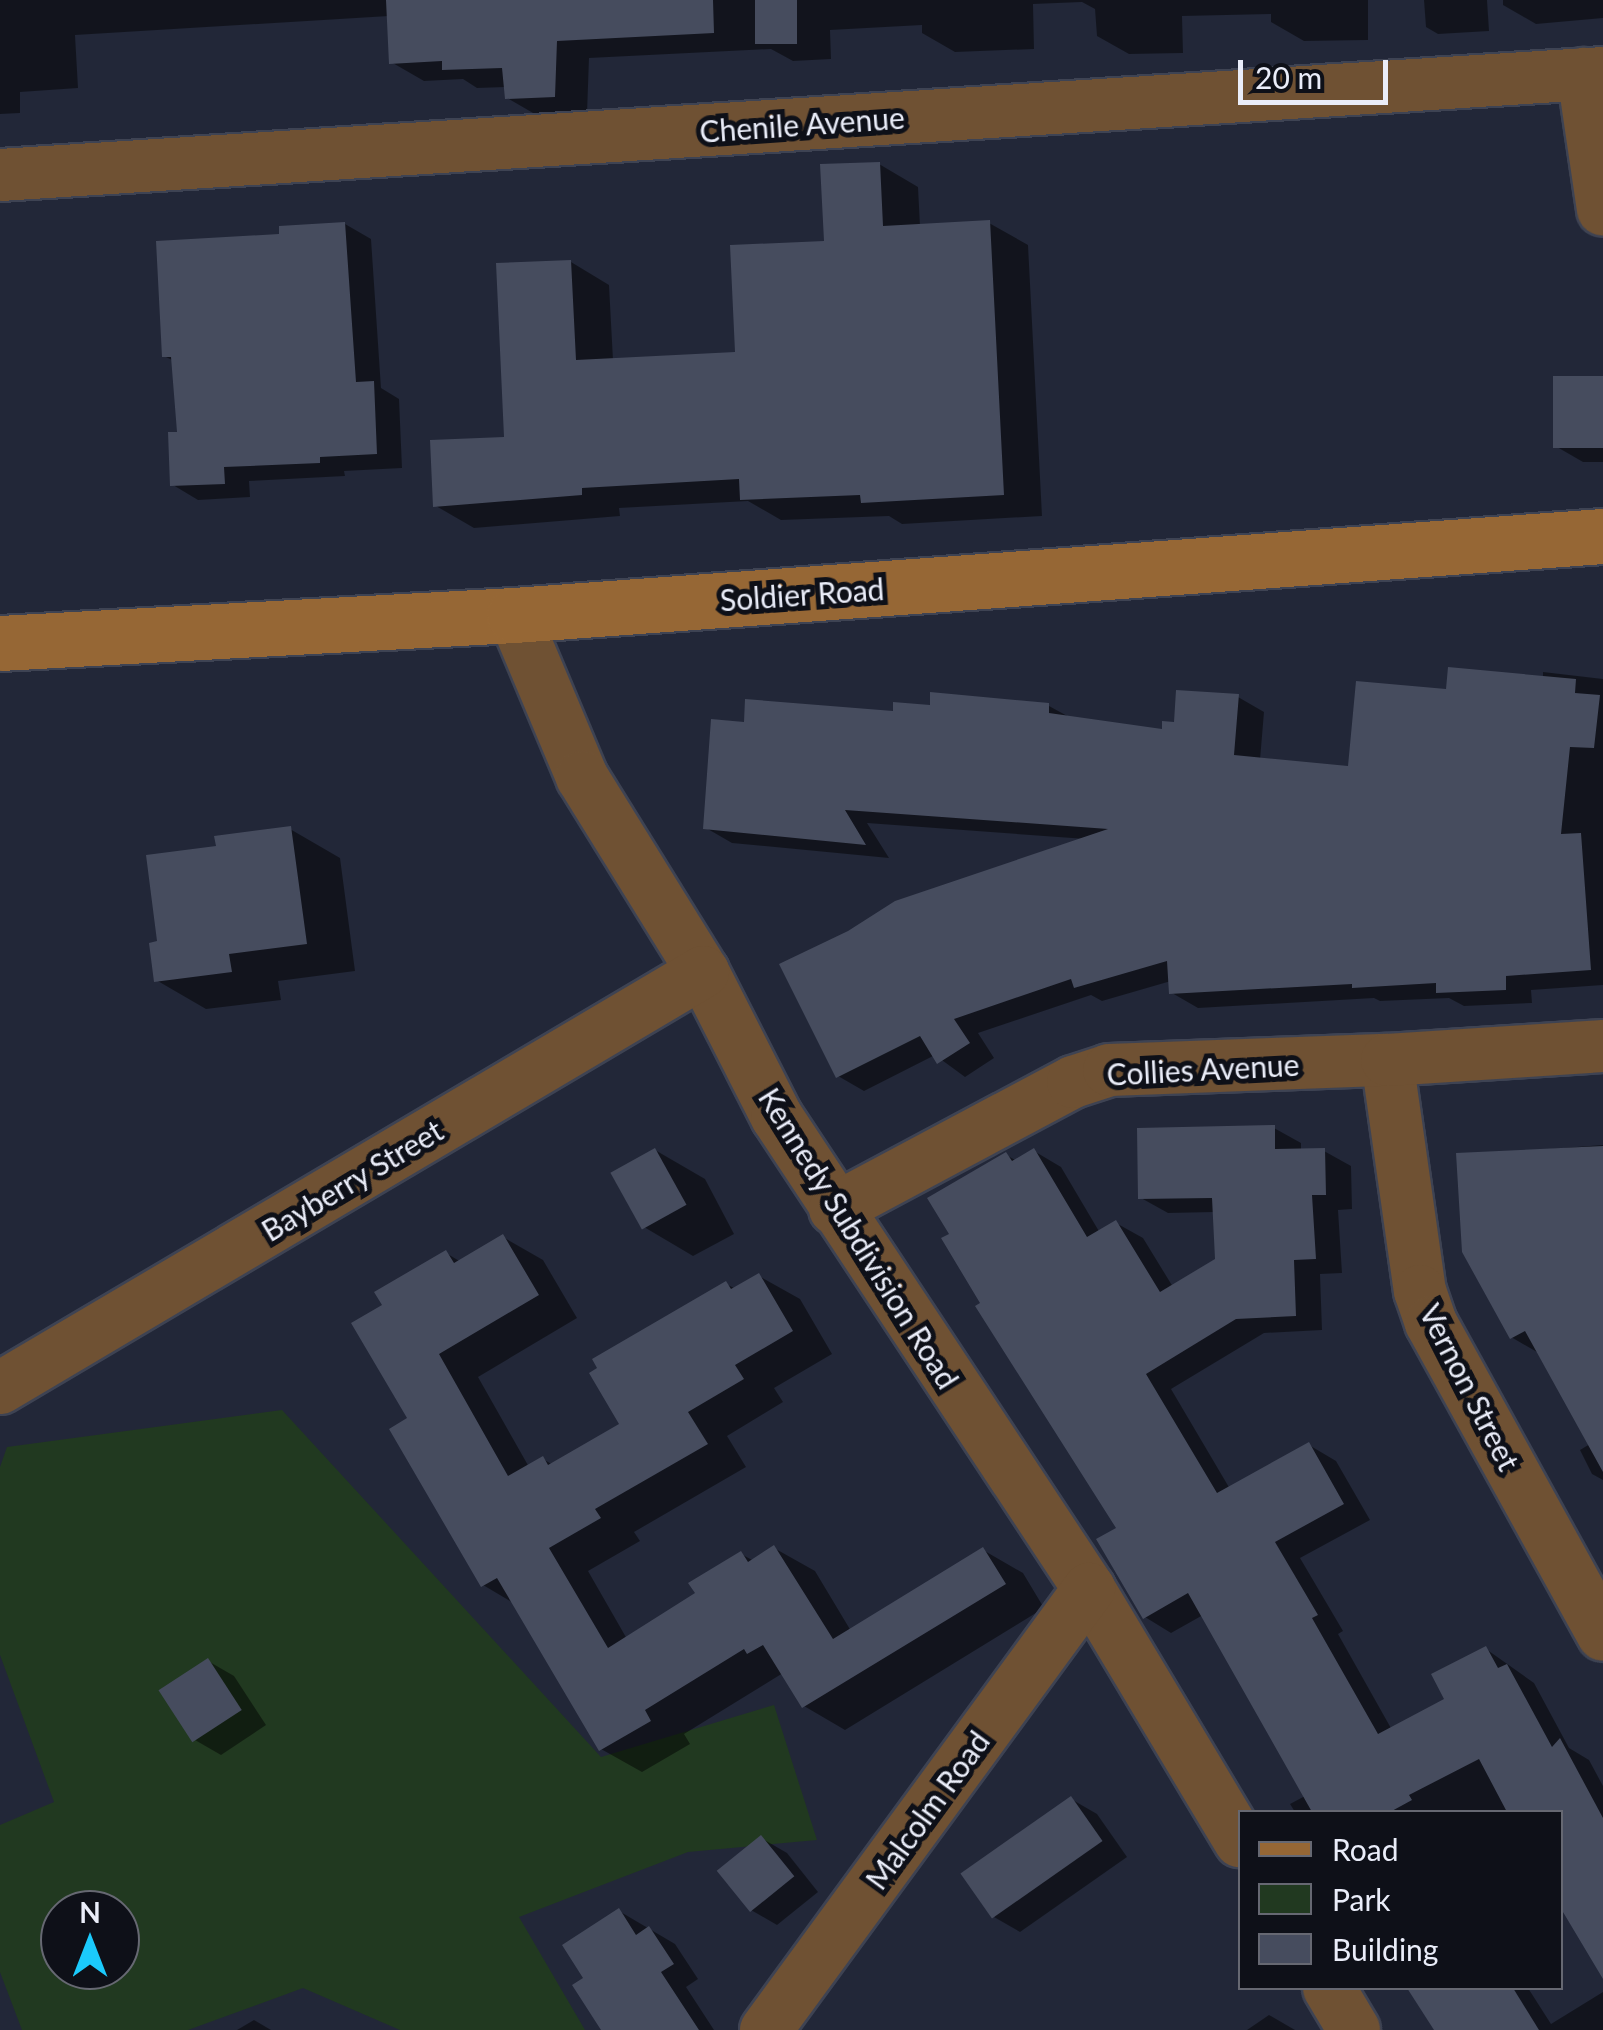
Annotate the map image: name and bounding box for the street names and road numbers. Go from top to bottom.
street label: Chenile Avenue [698,99,906,149]
street label: Soldier Road [718,570,886,618]
street label: Collies Avenue [1105,1046,1301,1092]
street label: Kennedy Subdivision Road [751,1081,967,1395]
street label: Bayberry Street [255,1112,449,1248]
street label: Vernon Street [1413,1298,1527,1476]
street label: Malcolm Road [858,1724,996,1896]

